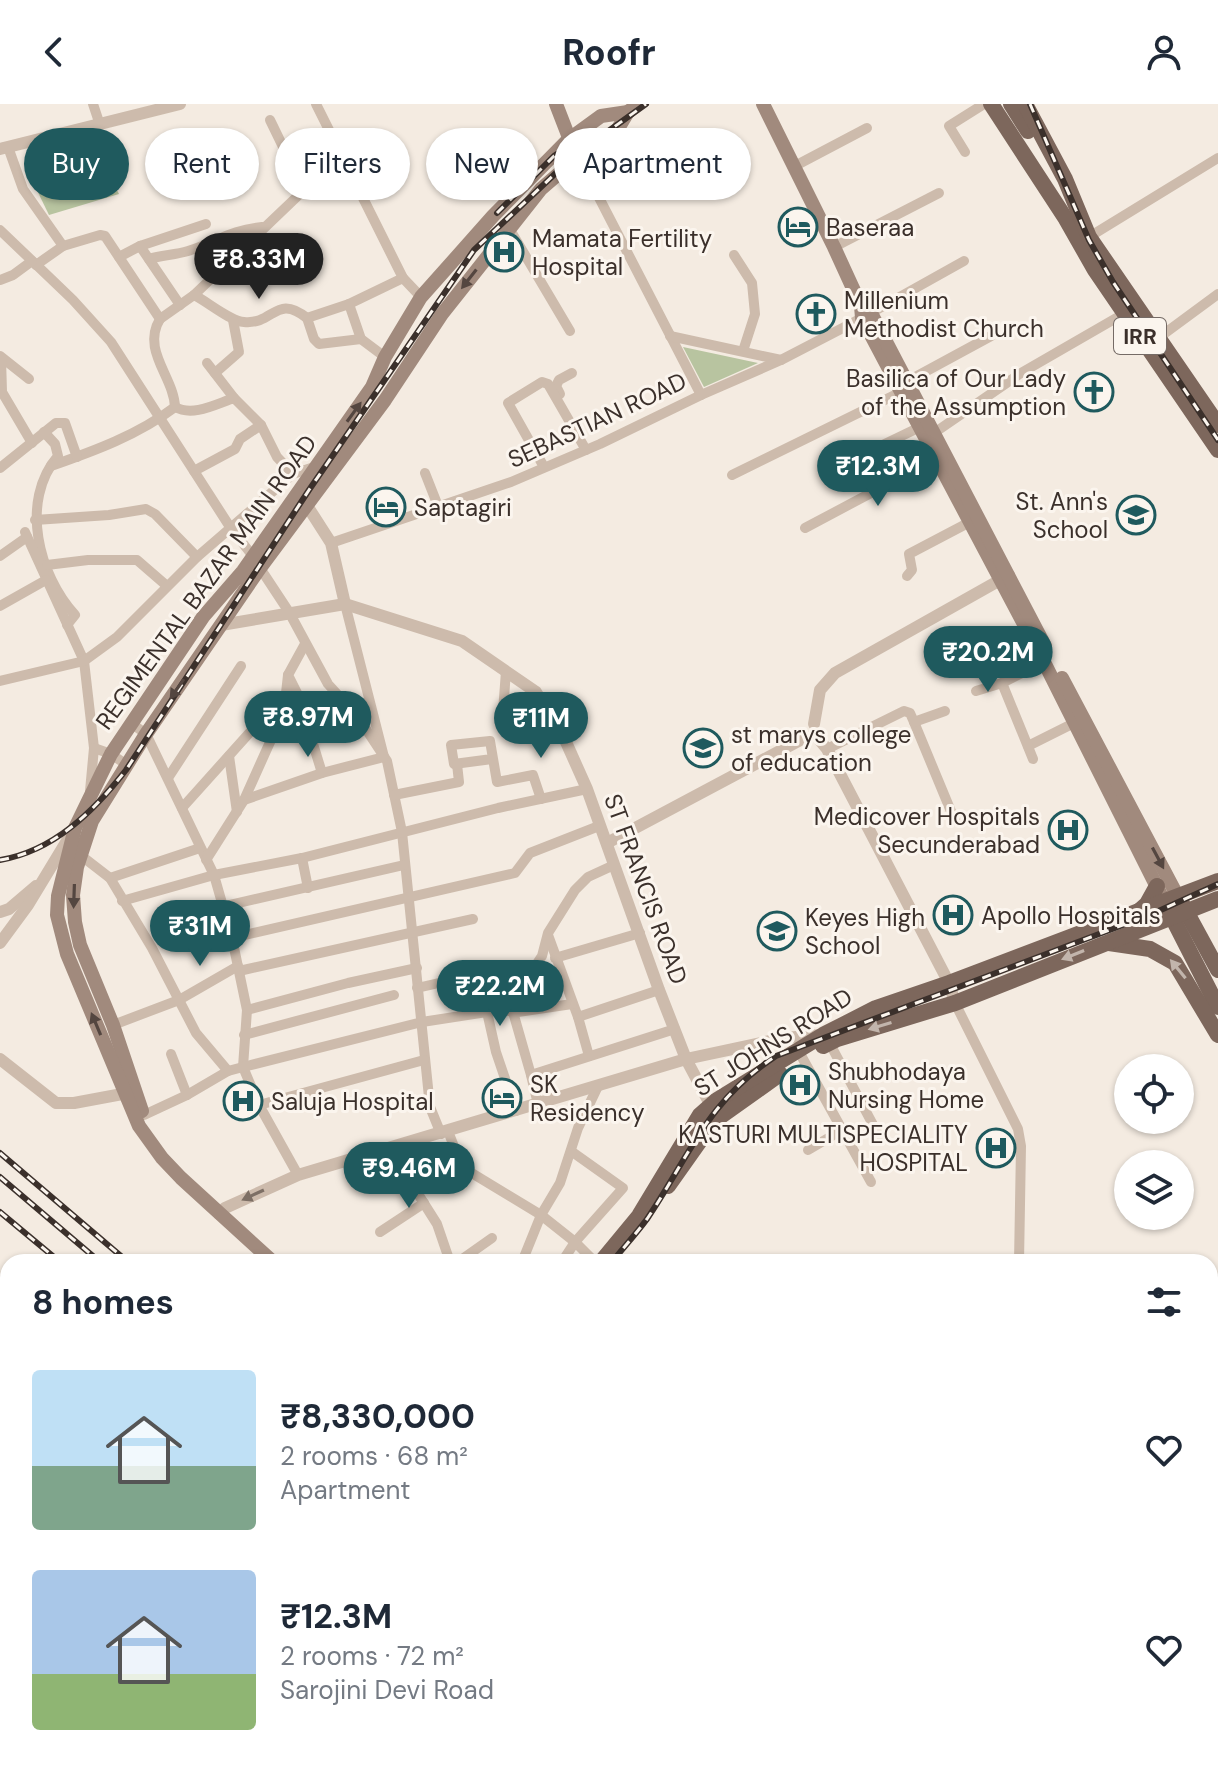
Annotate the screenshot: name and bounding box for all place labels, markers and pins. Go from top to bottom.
hotel icon: Baseraa [777,206,819,248]
place label: Baseraa [826,212,914,243]
place label: Mamata Fertility Hospital [532,223,712,282]
hospital icon: Mamata Fertility Hospital [483,231,525,273]
pin: ₹8.33M [194,233,324,301]
place label: Millenium Methodist Church [844,285,1044,344]
church icon: Millenium Methodist Church [795,293,837,335]
place label: Basilica of Our Lady of the Assumption [846,363,1066,422]
church icon: Basilica of Our Lady of the Assumption [1073,371,1115,413]
pin: ₹12.3M [813,440,943,508]
hotel icon: Saptagiri [365,486,407,528]
place label: St. Ann's School [1015,486,1108,545]
place label: Saptagiri [414,492,512,523]
school or university icon: St. Ann's School [1115,494,1157,536]
pin: ₹20.2M [923,626,1053,694]
pin: ₹8.97M [243,691,373,759]
pin: ₹11M [494,692,588,760]
place label: st marys college of education [731,719,911,778]
school or university icon: st marys college of education [682,727,724,769]
place label: Medicover Hospitals Secunderabad [814,801,1040,860]
hospital icon: Medicover Hospitals Secunderabad [1047,809,1089,851]
hospital icon: Apollo Hospitals [932,894,974,936]
pin: ₹31M [153,900,247,968]
place label: Apollo Hospitals [981,900,1161,931]
place label: Keyes High School [805,902,925,961]
school or university icon: Keyes High School [756,910,798,952]
pin: ₹22.2M [435,960,565,1028]
place label: Shubhodaya Nursing Home [828,1056,984,1115]
hospital icon: Shubhodaya Nursing Home [779,1064,821,1106]
place label: SK Residency [530,1069,645,1128]
hotel icon: SK Residency [481,1077,523,1119]
hospital icon: Saluja Hospital [222,1080,264,1122]
place label: Saluja Hospital [271,1086,434,1117]
place label: KASTURI MULTISPECIALITY HOSPITAL [678,1119,968,1178]
hospital icon: KASTURI MULTISPECIALITY HOSPITAL [975,1127,1017,1169]
pin: ₹9.46M [344,1142,474,1210]

